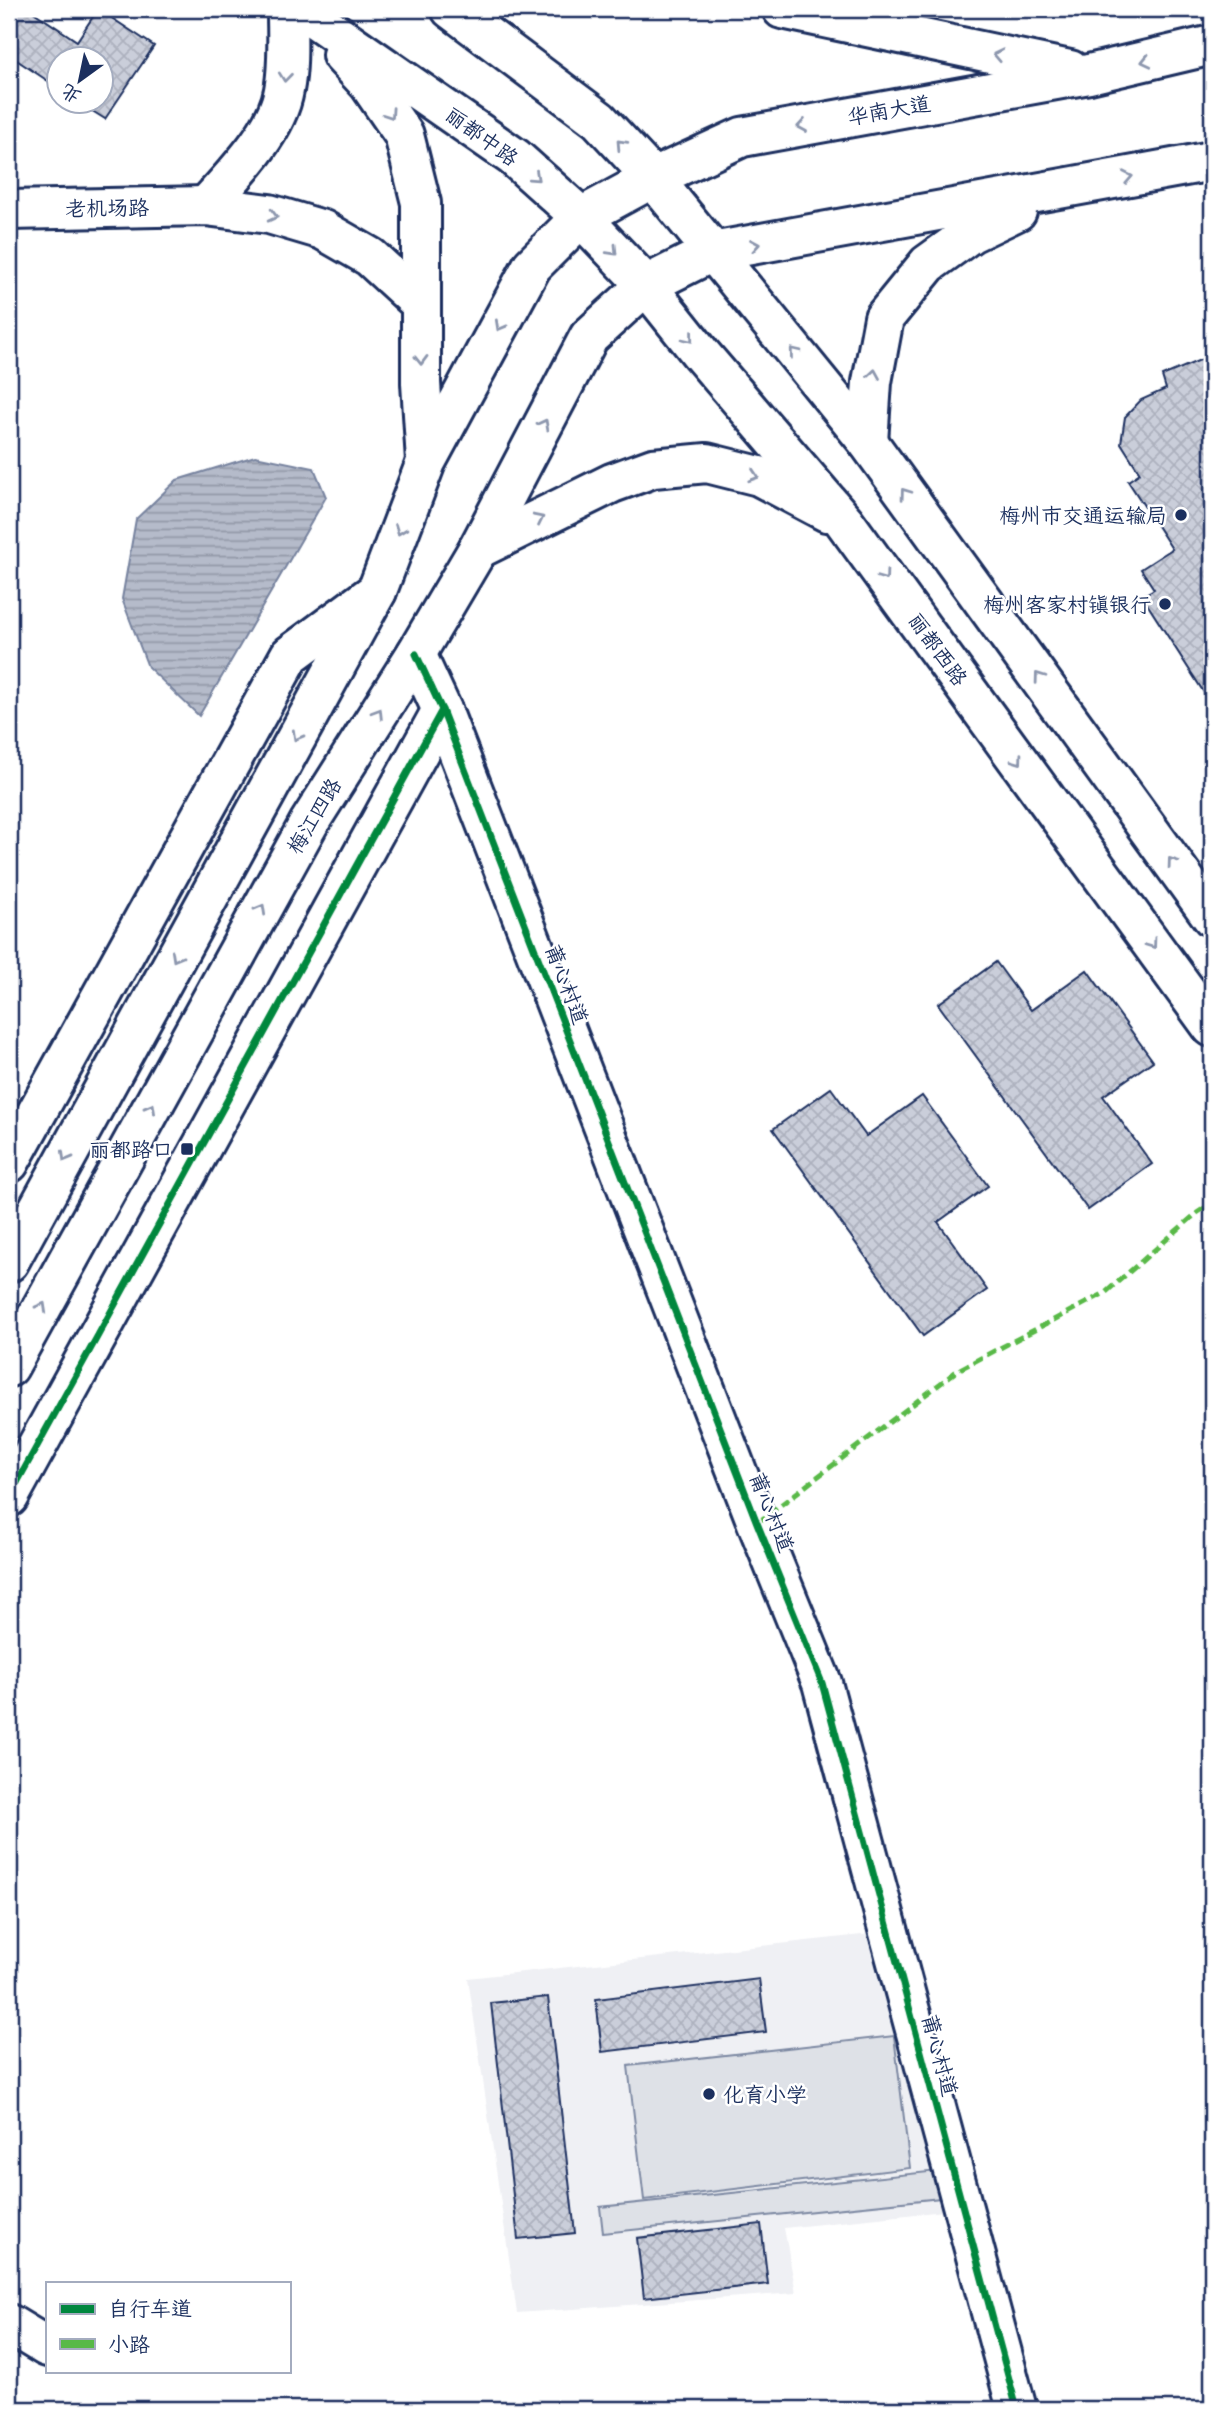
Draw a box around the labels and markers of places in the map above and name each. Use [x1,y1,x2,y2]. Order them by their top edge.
place label: 梅州市交通运输局 [999,502,1167,529]
marker: 梅州市交通运输局 [1173,507,1189,523]
place label: 梅州客家村镇银行 [983,591,1151,618]
marker: 梅州客家村镇银行 [1157,596,1173,612]
place label: 丽都路口 [89,1136,173,1163]
marker: 丽都路口 [179,1141,195,1157]
place label: 化育小学 [723,2081,807,2108]
marker: 化育小学 [701,2086,717,2102]

